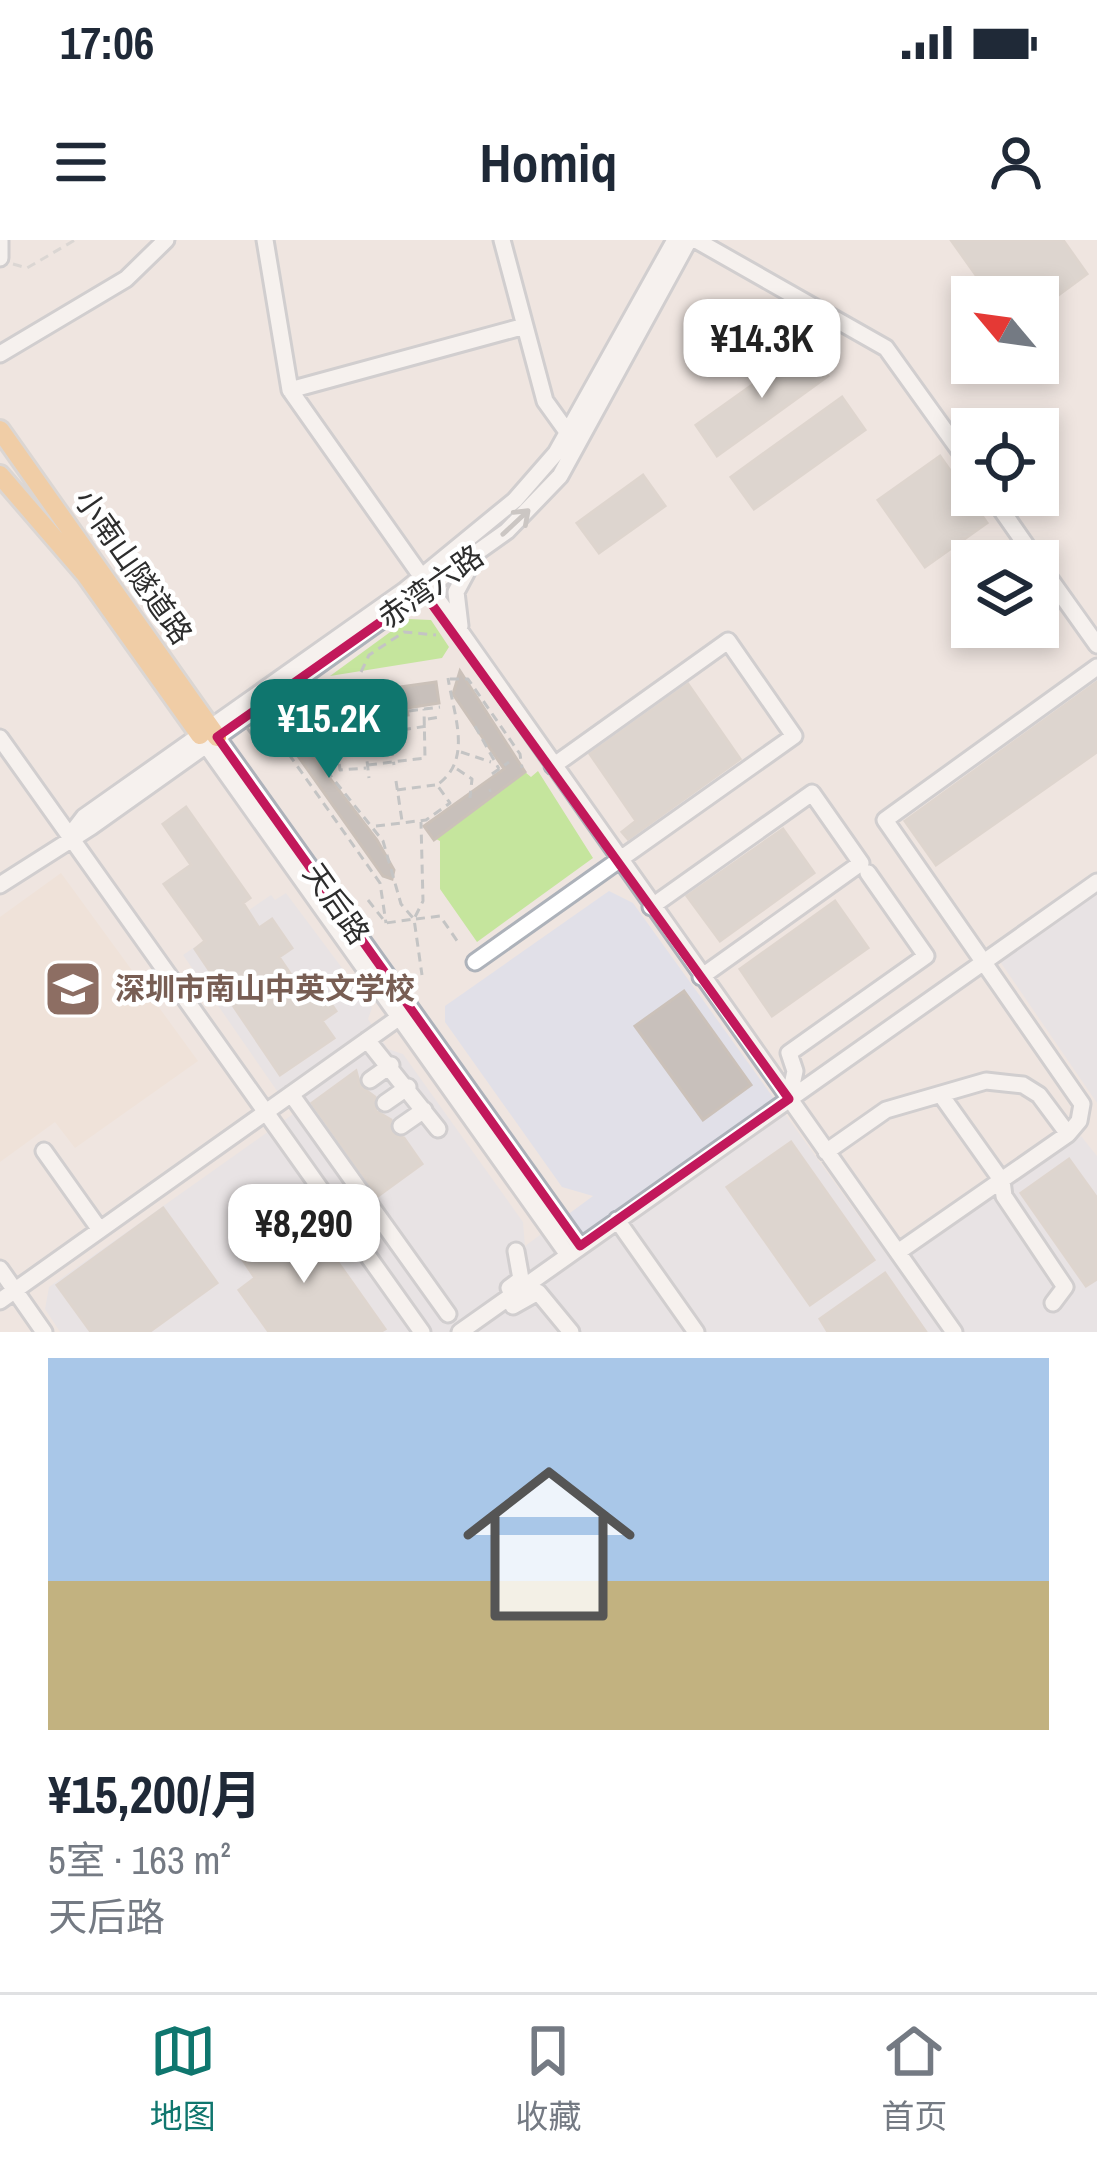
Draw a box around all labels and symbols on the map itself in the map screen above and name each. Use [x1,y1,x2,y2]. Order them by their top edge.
north arrow [951,276,1059,384]
pin: ¥14.3K [664,299,860,401]
street label: 小南山隧道路 [66,481,202,652]
one-way arrow [501,509,531,536]
street label: 赤湾六路 [370,535,491,637]
pin: ¥15.2K [231,679,427,781]
street label: 天后路 [295,855,379,952]
school or university icon: 深圳市南山中英文学校 [42,958,104,1020]
place label: 深圳市南山中英文学校 [115,968,415,1008]
pin: ¥8,290 [206,1184,402,1286]

